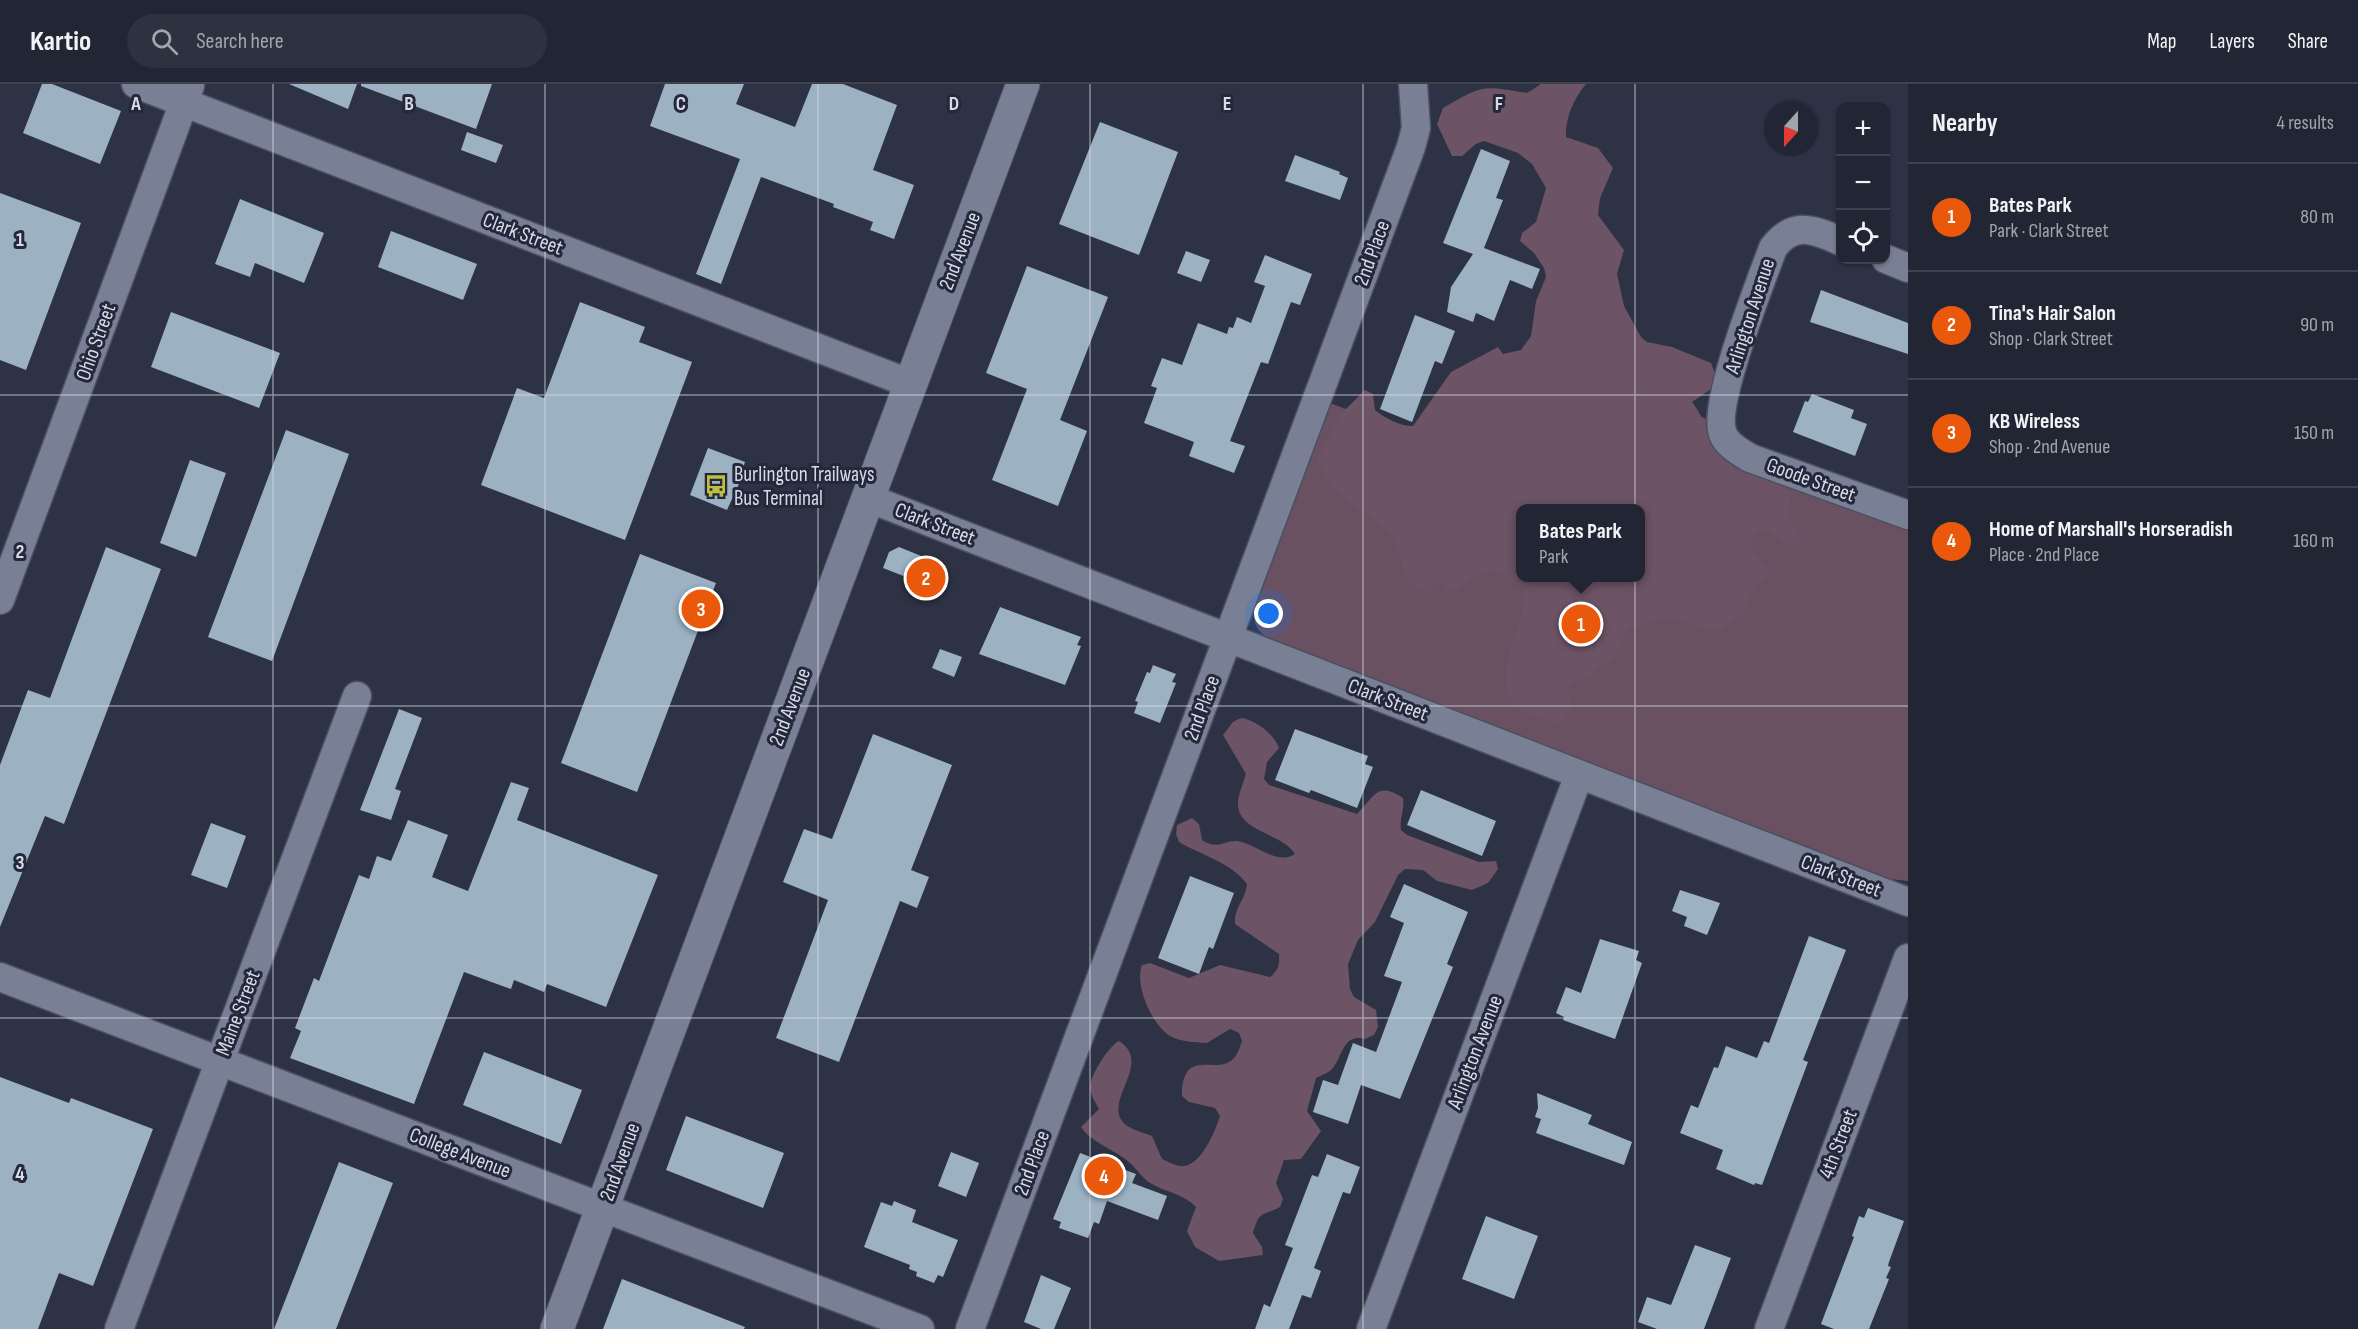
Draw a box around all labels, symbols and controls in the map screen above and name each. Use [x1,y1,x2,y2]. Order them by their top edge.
search box [127,14,547,68]
text: Kartio [30,25,91,58]
icon: search [148,25,181,58]
text: Search here [196,28,284,55]
text: Map [2147,29,2176,54]
text: Layers [2209,29,2255,54]
text: Share [2288,29,2328,54]
text: A [130,92,141,116]
text: B [404,92,414,116]
text: C [676,92,686,116]
text: D [949,92,959,116]
text: E [1223,92,1231,116]
text: F [1495,92,1503,116]
north arrow [1764,102,1818,156]
map controls [1836,102,1890,264]
button: + [1836,102,1890,156]
text: Nearby [1932,108,1998,139]
text: 4 results [2277,111,2334,135]
button: − [1836,156,1890,210]
text: Bates Park [1989,192,2072,219]
text: 1 [1948,205,1955,229]
text: 80 m [2300,205,2334,229]
street label: Clark Street [479,207,567,261]
street label: 2nd Avenue [934,209,986,293]
button: locate [1836,210,1890,264]
street label: 2nd Place [1349,217,1395,289]
text: Park · Clark Street [1989,219,2108,243]
text: 1 [16,228,24,252]
street label: Arlington Avenue [1719,255,1780,378]
street label: Ohio Street [71,300,121,384]
text: Tina's Hair Salon [1989,300,2116,327]
text: 2 [1947,313,1956,337]
text: 90 m [2300,313,2334,337]
text: Shop · Clark Street [1989,327,2113,351]
text: KB Wireless [1989,408,2080,435]
text: 3 [1947,421,1956,445]
text: 150 m [2294,421,2334,445]
text: Shop · 2nd Avenue [1989,435,2110,459]
street label: Goode Street [1763,452,1859,508]
place label: Burlington Trailways Bus Terminal [734,462,875,511]
bus stop icon: Burlington Trailways Bus Terminal [703,473,729,499]
street label: Clark Street [891,497,979,551]
popup [1516,504,1645,582]
text: Home of Marshall's Horseradish [1989,516,2233,543]
text: Bates Park [1539,518,1622,545]
text: 4 [1947,529,1956,553]
text: 160 m [2293,529,2334,553]
text: 2 [16,540,24,564]
text: Place · 2nd Place [1989,543,2099,567]
text: Park [1539,545,1568,569]
pin: 2 [906,556,946,600]
pin: 3 [682,586,720,632]
your location [1254,599,1283,628]
pin: 1 [1562,602,1600,646]
street label: 2nd Avenue [764,665,816,749]
street label: 2nd Place [1179,672,1225,744]
street label: Clark Street [1344,673,1432,727]
street label: Clark Street [1797,849,1885,903]
text: 3 [16,851,25,875]
street label: Maine Street [210,967,266,1059]
street label: Arlington Avenue [1442,992,1508,1113]
street label: 4th Street [1813,1106,1863,1182]
street label: 2nd Avenue [594,1120,646,1204]
street label: College Avenue [406,1122,514,1184]
street label: 2nd Place [1009,1127,1055,1199]
pin: 4 [1084,1154,1124,1198]
text: 4 [15,1162,25,1186]

